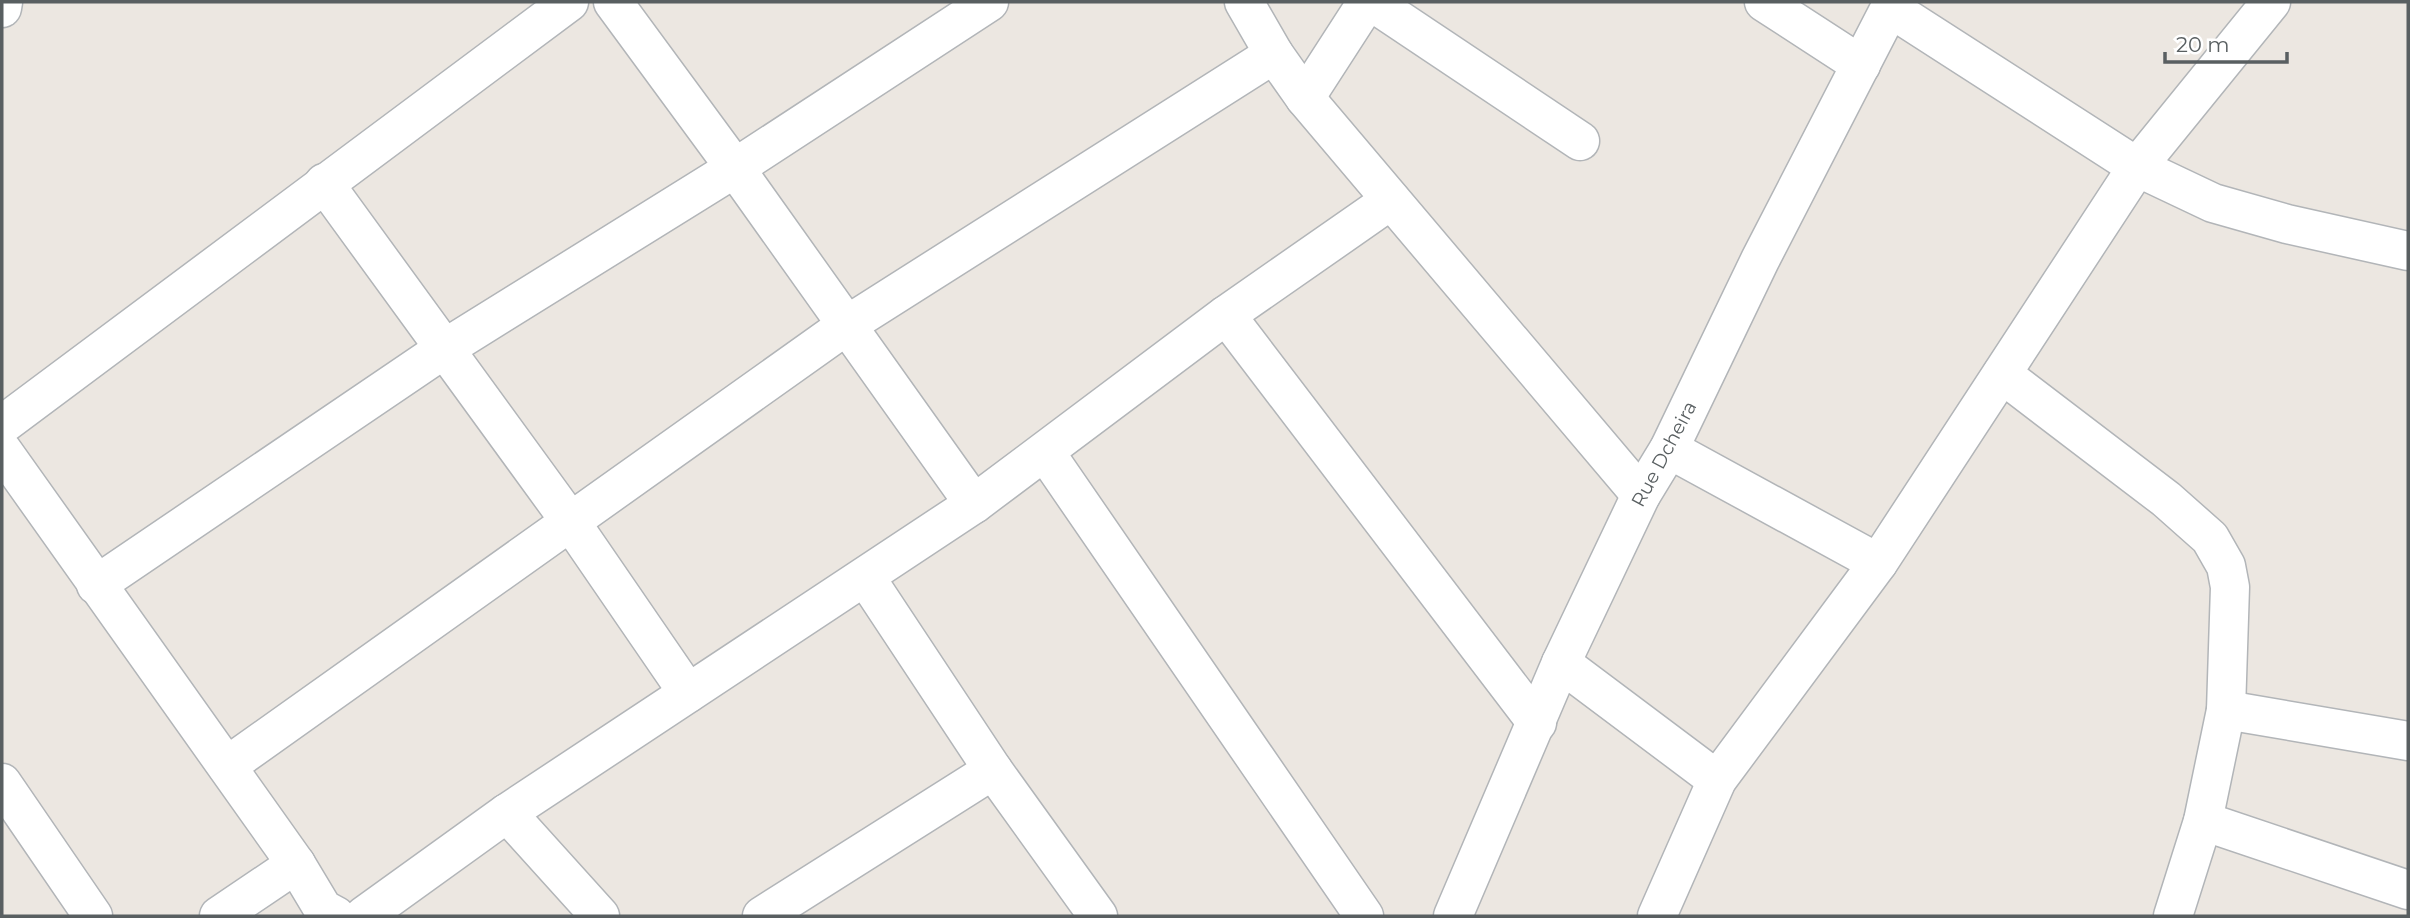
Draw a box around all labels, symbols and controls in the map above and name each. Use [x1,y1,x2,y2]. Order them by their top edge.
scale bar [2165,21,2288,65]
text: 20 m [2176,32,2230,57]
street label: Rue Dcheira [1626,397,1702,511]

